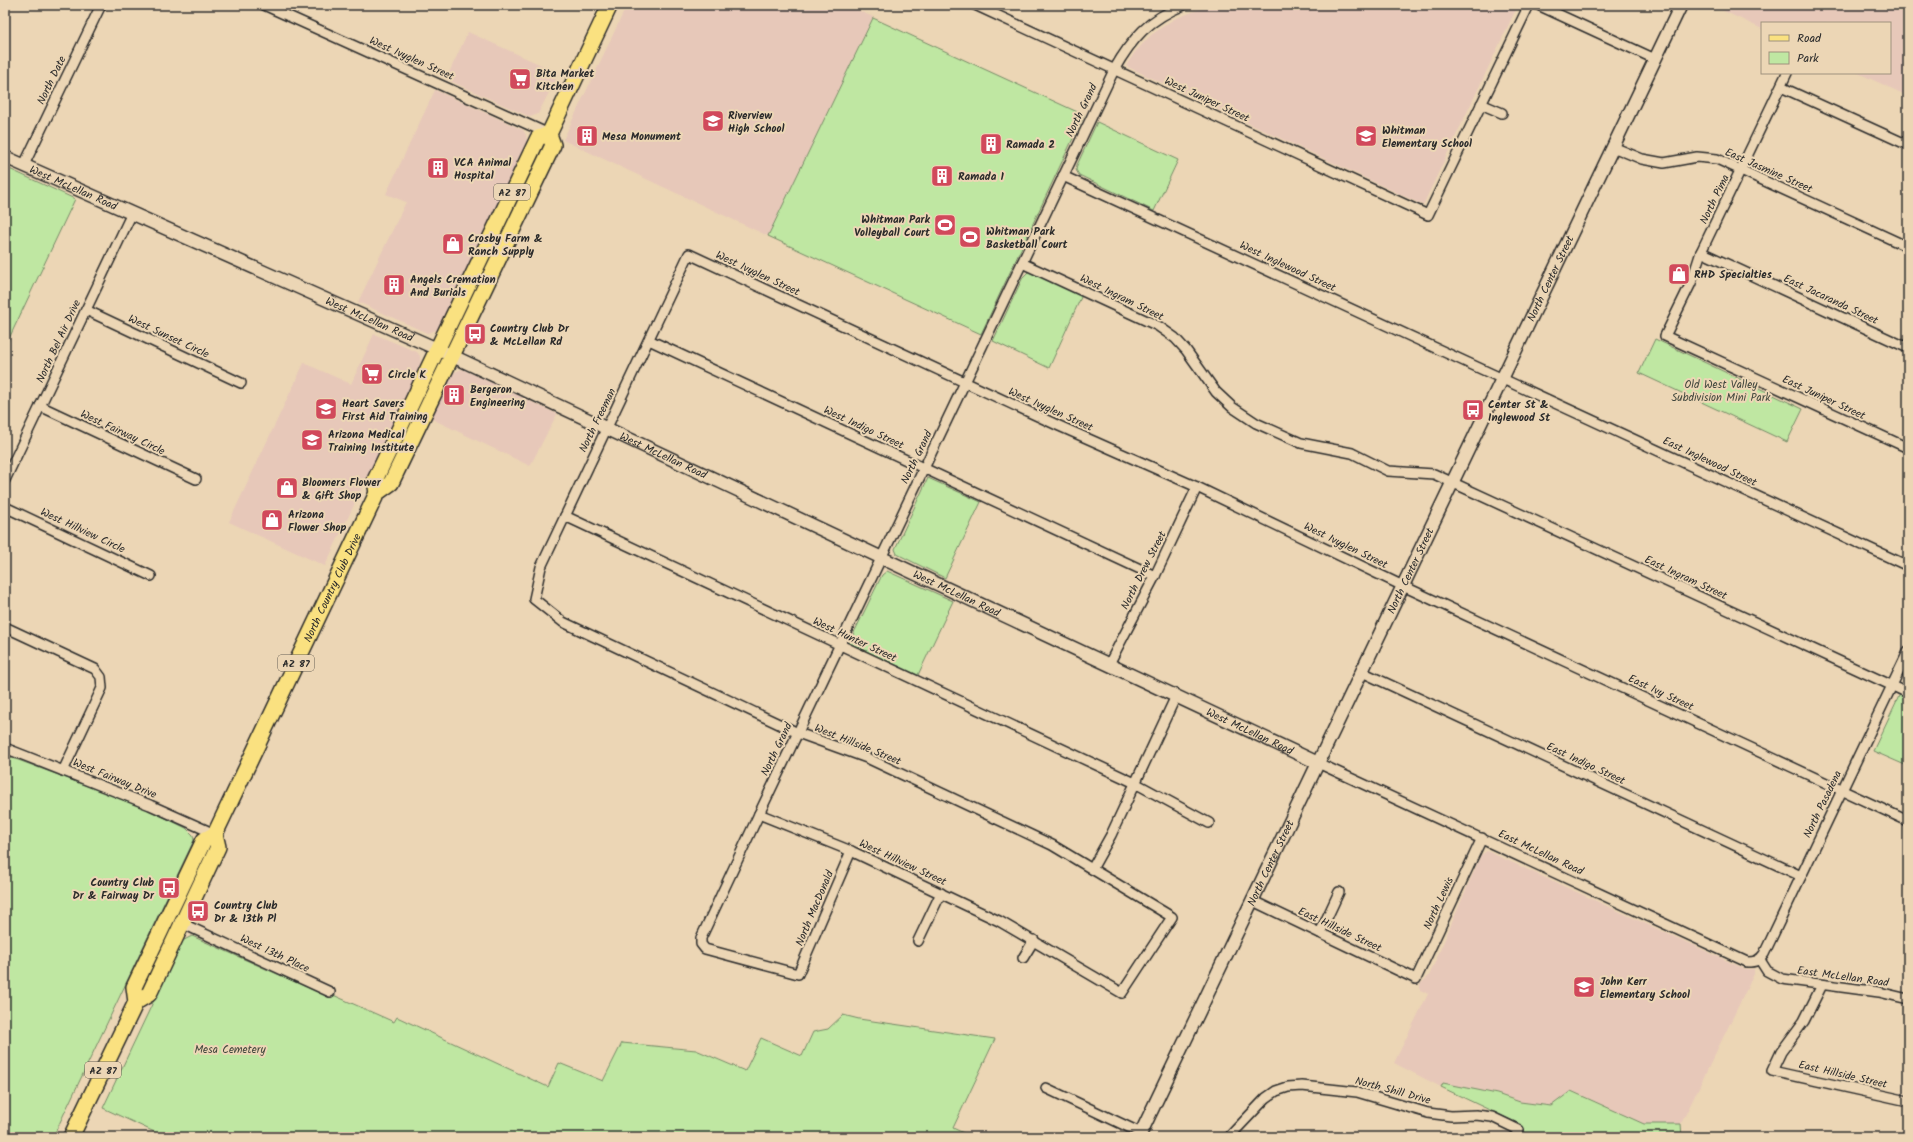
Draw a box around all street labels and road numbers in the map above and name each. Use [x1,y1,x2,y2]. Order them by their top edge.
street label: West Ivyglen Street [366,32,458,86]
street label: North Date [32,53,71,108]
street label: West Juniper Street [1161,72,1253,128]
street label: North Grand [1061,80,1103,140]
street label: East Jasmine Street [1722,143,1816,199]
street label: West McLellan Road [26,161,120,216]
street label: North Pima [1695,172,1735,227]
road number: AZ 87 [494,184,530,200]
street label: North Center Street [1523,232,1580,325]
street label: West Inglewood Street [1237,237,1339,297]
street label: West Ivyglen Street [712,246,803,302]
street label: West Ingram Street [1077,270,1167,326]
street label: East Jacaranda Street [1780,270,1882,330]
street label: West McLellan Road [322,292,417,347]
street label: North Bel Air Drive [32,297,86,386]
street label: West Sunset Circle [125,310,212,364]
street label: East Juniper Street [1779,371,1869,425]
street label: West Ivyglen Street [1005,383,1097,437]
street label: North Freeman [575,385,621,456]
street label: West Indigo Street [820,401,907,455]
street label: West Fairway Circle [77,405,168,460]
street label: North Grand [896,427,938,487]
street label: West McLellan Road [617,428,710,485]
street label: East Inglewood Street [1659,432,1760,492]
street label: West Hillview Circle [37,503,128,558]
street label: West Ivyglen Street [1301,518,1391,574]
street label: North Center Street [1383,524,1440,617]
street label: North Drew Street [1116,527,1172,613]
street label: North Country Club Drive [299,531,367,646]
street label: East Ingram Street [1641,551,1731,605]
street label: West McLellan Road [910,566,1003,622]
street label: West Hunter Street [810,613,900,668]
road number: AZ 87 [278,655,314,671]
street label: East Ivy Street [1625,670,1697,716]
street label: West McLellan Road [1203,704,1297,760]
street label: North Grand [756,719,798,779]
street label: West Hillside Street [811,719,904,771]
street label: East Indigo Street [1543,738,1629,790]
street label: West Fairway Drive [70,754,159,804]
street label: North Pasadena [1799,768,1847,841]
street label: North Center Street [1243,817,1300,909]
street label: East McLellan Road [1495,825,1587,881]
street label: West Hillview Street [856,835,950,891]
street label: North MacDonald [791,867,839,949]
street label: North Lewis [1419,874,1459,933]
street label: East Hillside Street [1295,903,1385,957]
street label: West 13th Place [237,930,312,978]
street label: East McLellan Road [1796,962,1890,992]
street label: East Hillside Street [1797,1056,1890,1094]
road number: AZ 87 [85,1062,121,1078]
street label: North Shill Drive [1353,1072,1433,1110]

